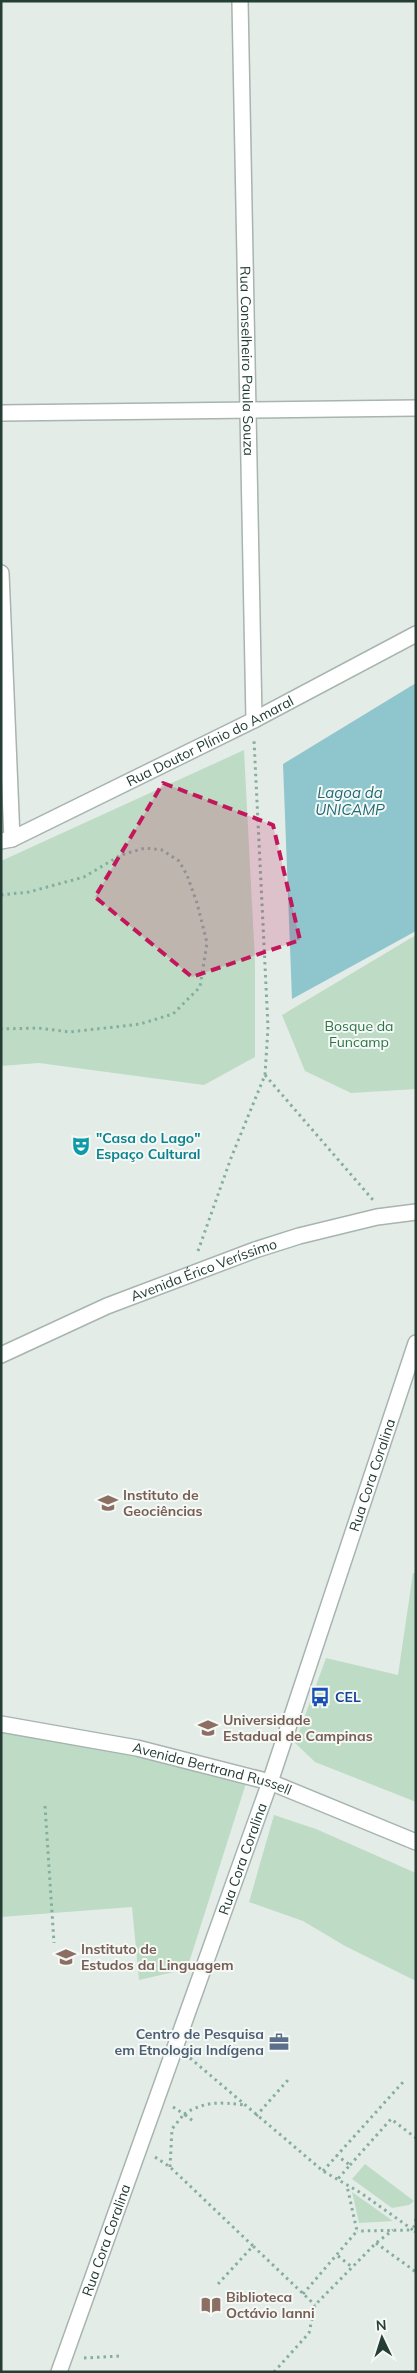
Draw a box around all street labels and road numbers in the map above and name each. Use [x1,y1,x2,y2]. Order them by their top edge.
street label: Rua Conselheiro Paula Souza [236,266,258,456]
street label: Rua Doutor Plínio do Amaral [123,692,297,790]
street label: Avenida Érico Veríssimo [128,1235,279,1305]
street label: Rua Cora Coralina [345,1416,399,1534]
street label: Avenida Bertrand Russell [131,1738,294,1799]
street label: Rua Cora Coralina [214,1800,271,1917]
street label: Rua Cora Coralina [78,2182,134,2299]

